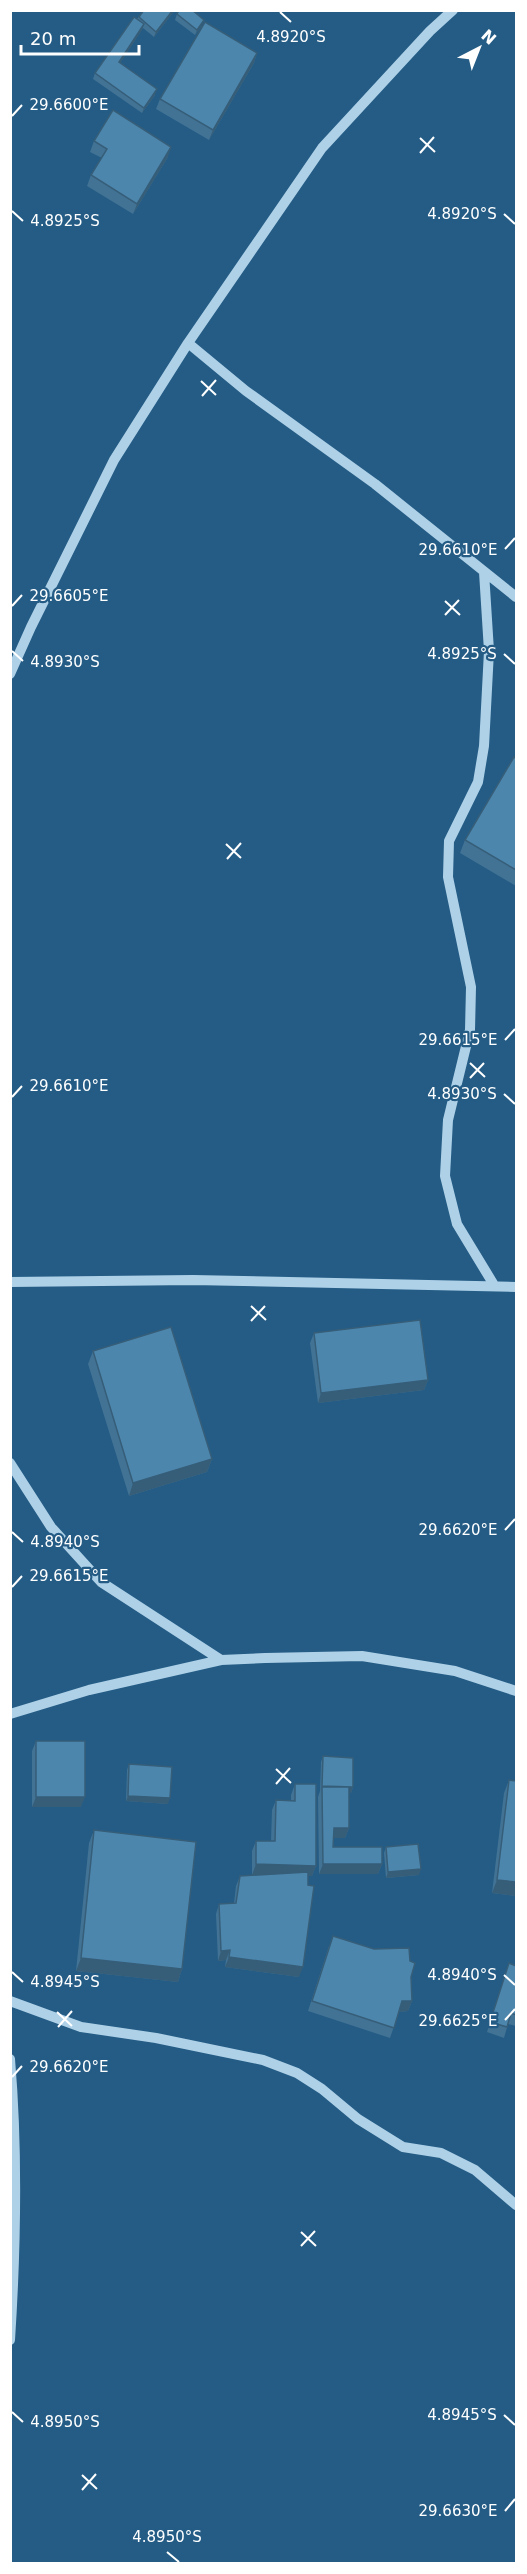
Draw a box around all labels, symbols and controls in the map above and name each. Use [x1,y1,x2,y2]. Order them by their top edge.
scale bar [21,18,140,56]
north arrow [449,18,509,78]
text: N [477,26,500,49]
text: 20 m [30,28,76,49]
text: 4.8920°S [256,28,326,46]
text: 29.6600°E [29,96,109,114]
text: 4.8920°S [427,205,497,223]
text: 4.8925°S [30,212,100,230]
text: 29.6610°E [418,541,498,559]
text: 29.6605°E [29,587,109,605]
text: 4.8925°S [427,645,497,663]
text: 4.8930°S [30,653,100,671]
text: 29.6615°E [418,1031,498,1049]
text: 29.6610°E [29,1077,109,1095]
text: 4.8930°S [427,1085,497,1103]
text: 29.6620°E [418,1521,498,1539]
text: 4.8940°S [30,1533,100,1551]
text: 29.6615°E [29,1567,109,1585]
text: 4.8940°S [427,1966,497,1984]
text: 4.8945°S [30,1973,100,1991]
text: 29.6625°E [418,2012,498,2030]
text: 29.6620°E [29,2058,109,2076]
text: 4.8945°S [427,2406,497,2424]
text: 4.8950°S [30,2413,100,2431]
text: 29.6630°E [418,2502,498,2520]
text: 4.8950°S [132,2528,202,2546]

